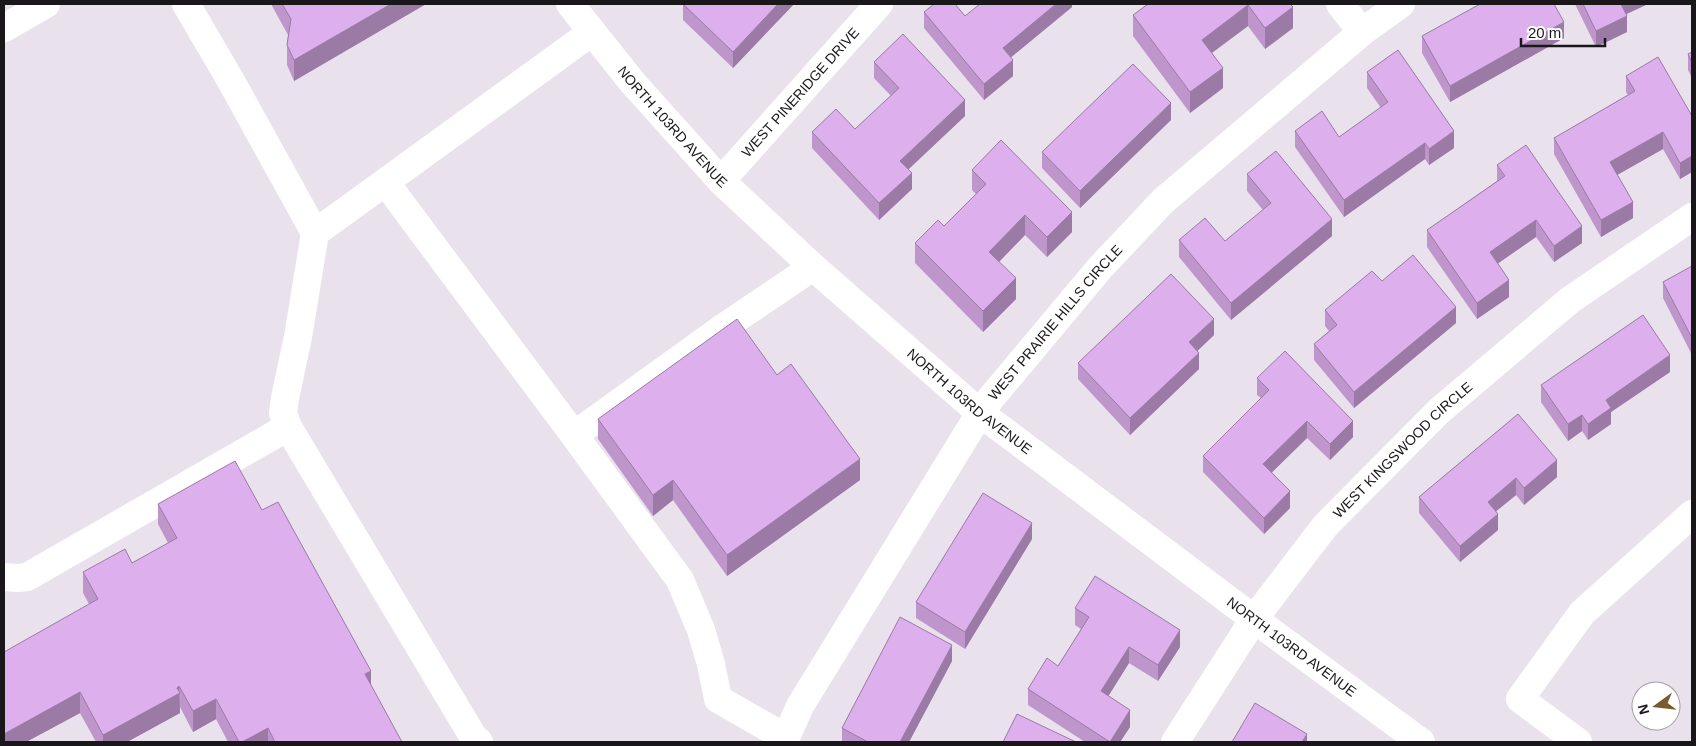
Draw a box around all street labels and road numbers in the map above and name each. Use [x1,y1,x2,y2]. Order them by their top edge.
street label: WEST PINERIDGE DRIVE [738,24,862,160]
street label: NORTH 103RD AVENUE [615,63,731,191]
street label: WEST PRAIRIE HILLS CIRCLE [985,242,1125,403]
street label: NORTH 103RD AVENUE [904,345,1035,457]
street label: WEST KINGSWOOD CIRCLE [1330,378,1475,521]
street label: NORTH 103RD AVENUE [1224,594,1359,700]

